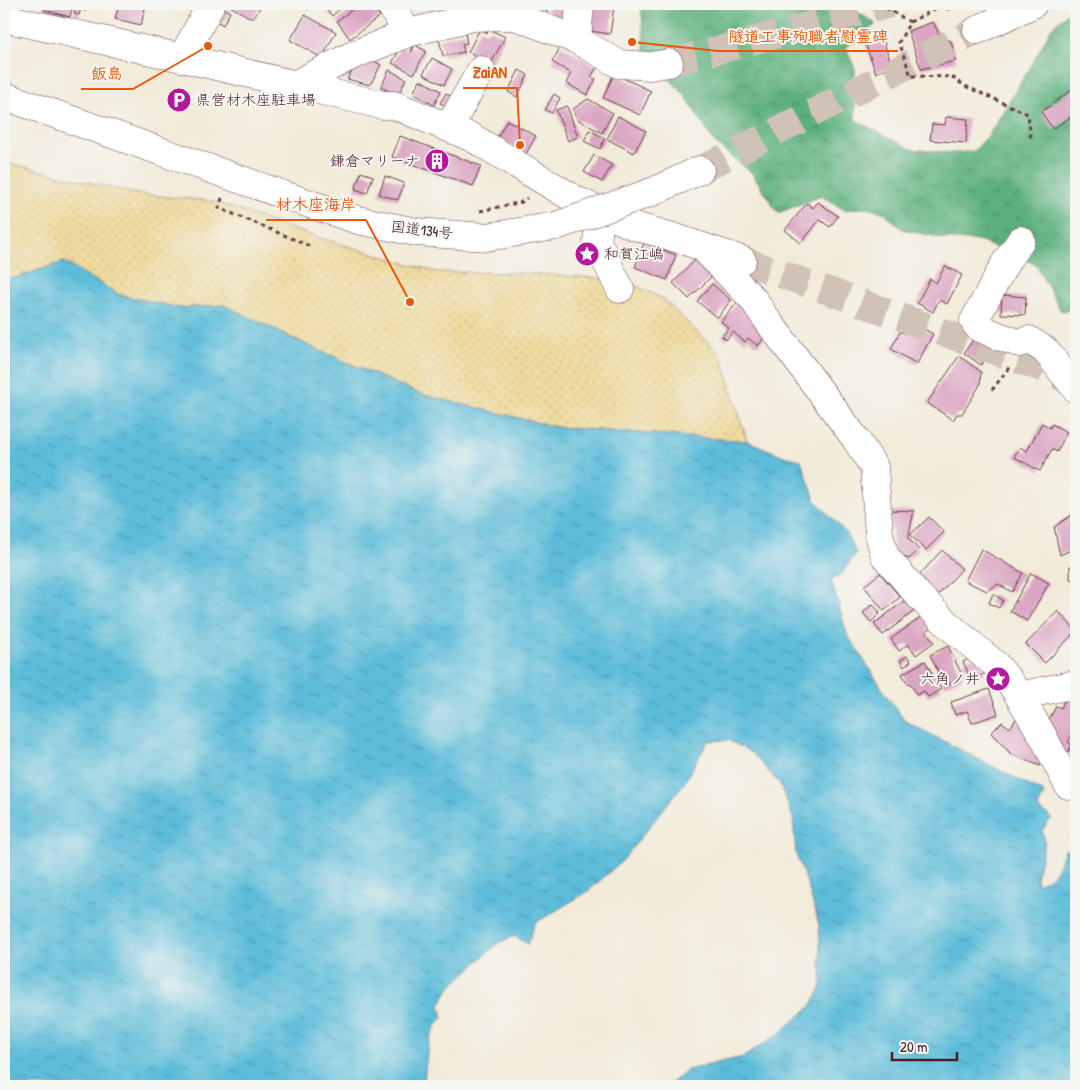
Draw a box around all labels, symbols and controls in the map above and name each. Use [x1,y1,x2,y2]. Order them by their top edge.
callout: 隧道工事殉職者慰霊碑 [718,20,898,51]
text: 隧道工事殉職者慰霊碑 [728,25,888,47]
callout: ZaiAN [463,57,517,88]
callout: 飯島 [81,58,133,89]
text: ZaiAN [473,61,508,83]
text: 飯島 [91,62,123,84]
parking icon: 県営材木座駐車場 [166,87,192,113]
place label: 県営材木座駐車場 [196,89,316,110]
building icon: 鎌倉マリーナ [424,148,450,174]
place label: 鎌倉マリーナ [330,150,420,171]
callout: 材木座海岸 [266,189,366,220]
text: 材木座海岸 [276,193,356,215]
street label: 国道134号 [390,215,455,244]
place icon: 和賀江嶋 [574,241,600,267]
place label: 和賀江嶋 [604,243,664,264]
place icon: 六角ノ井 [985,666,1011,692]
place label: 六角ノ井 [920,668,980,689]
scale bar [892,1030,958,1062]
text: 20 m [900,1036,927,1057]

